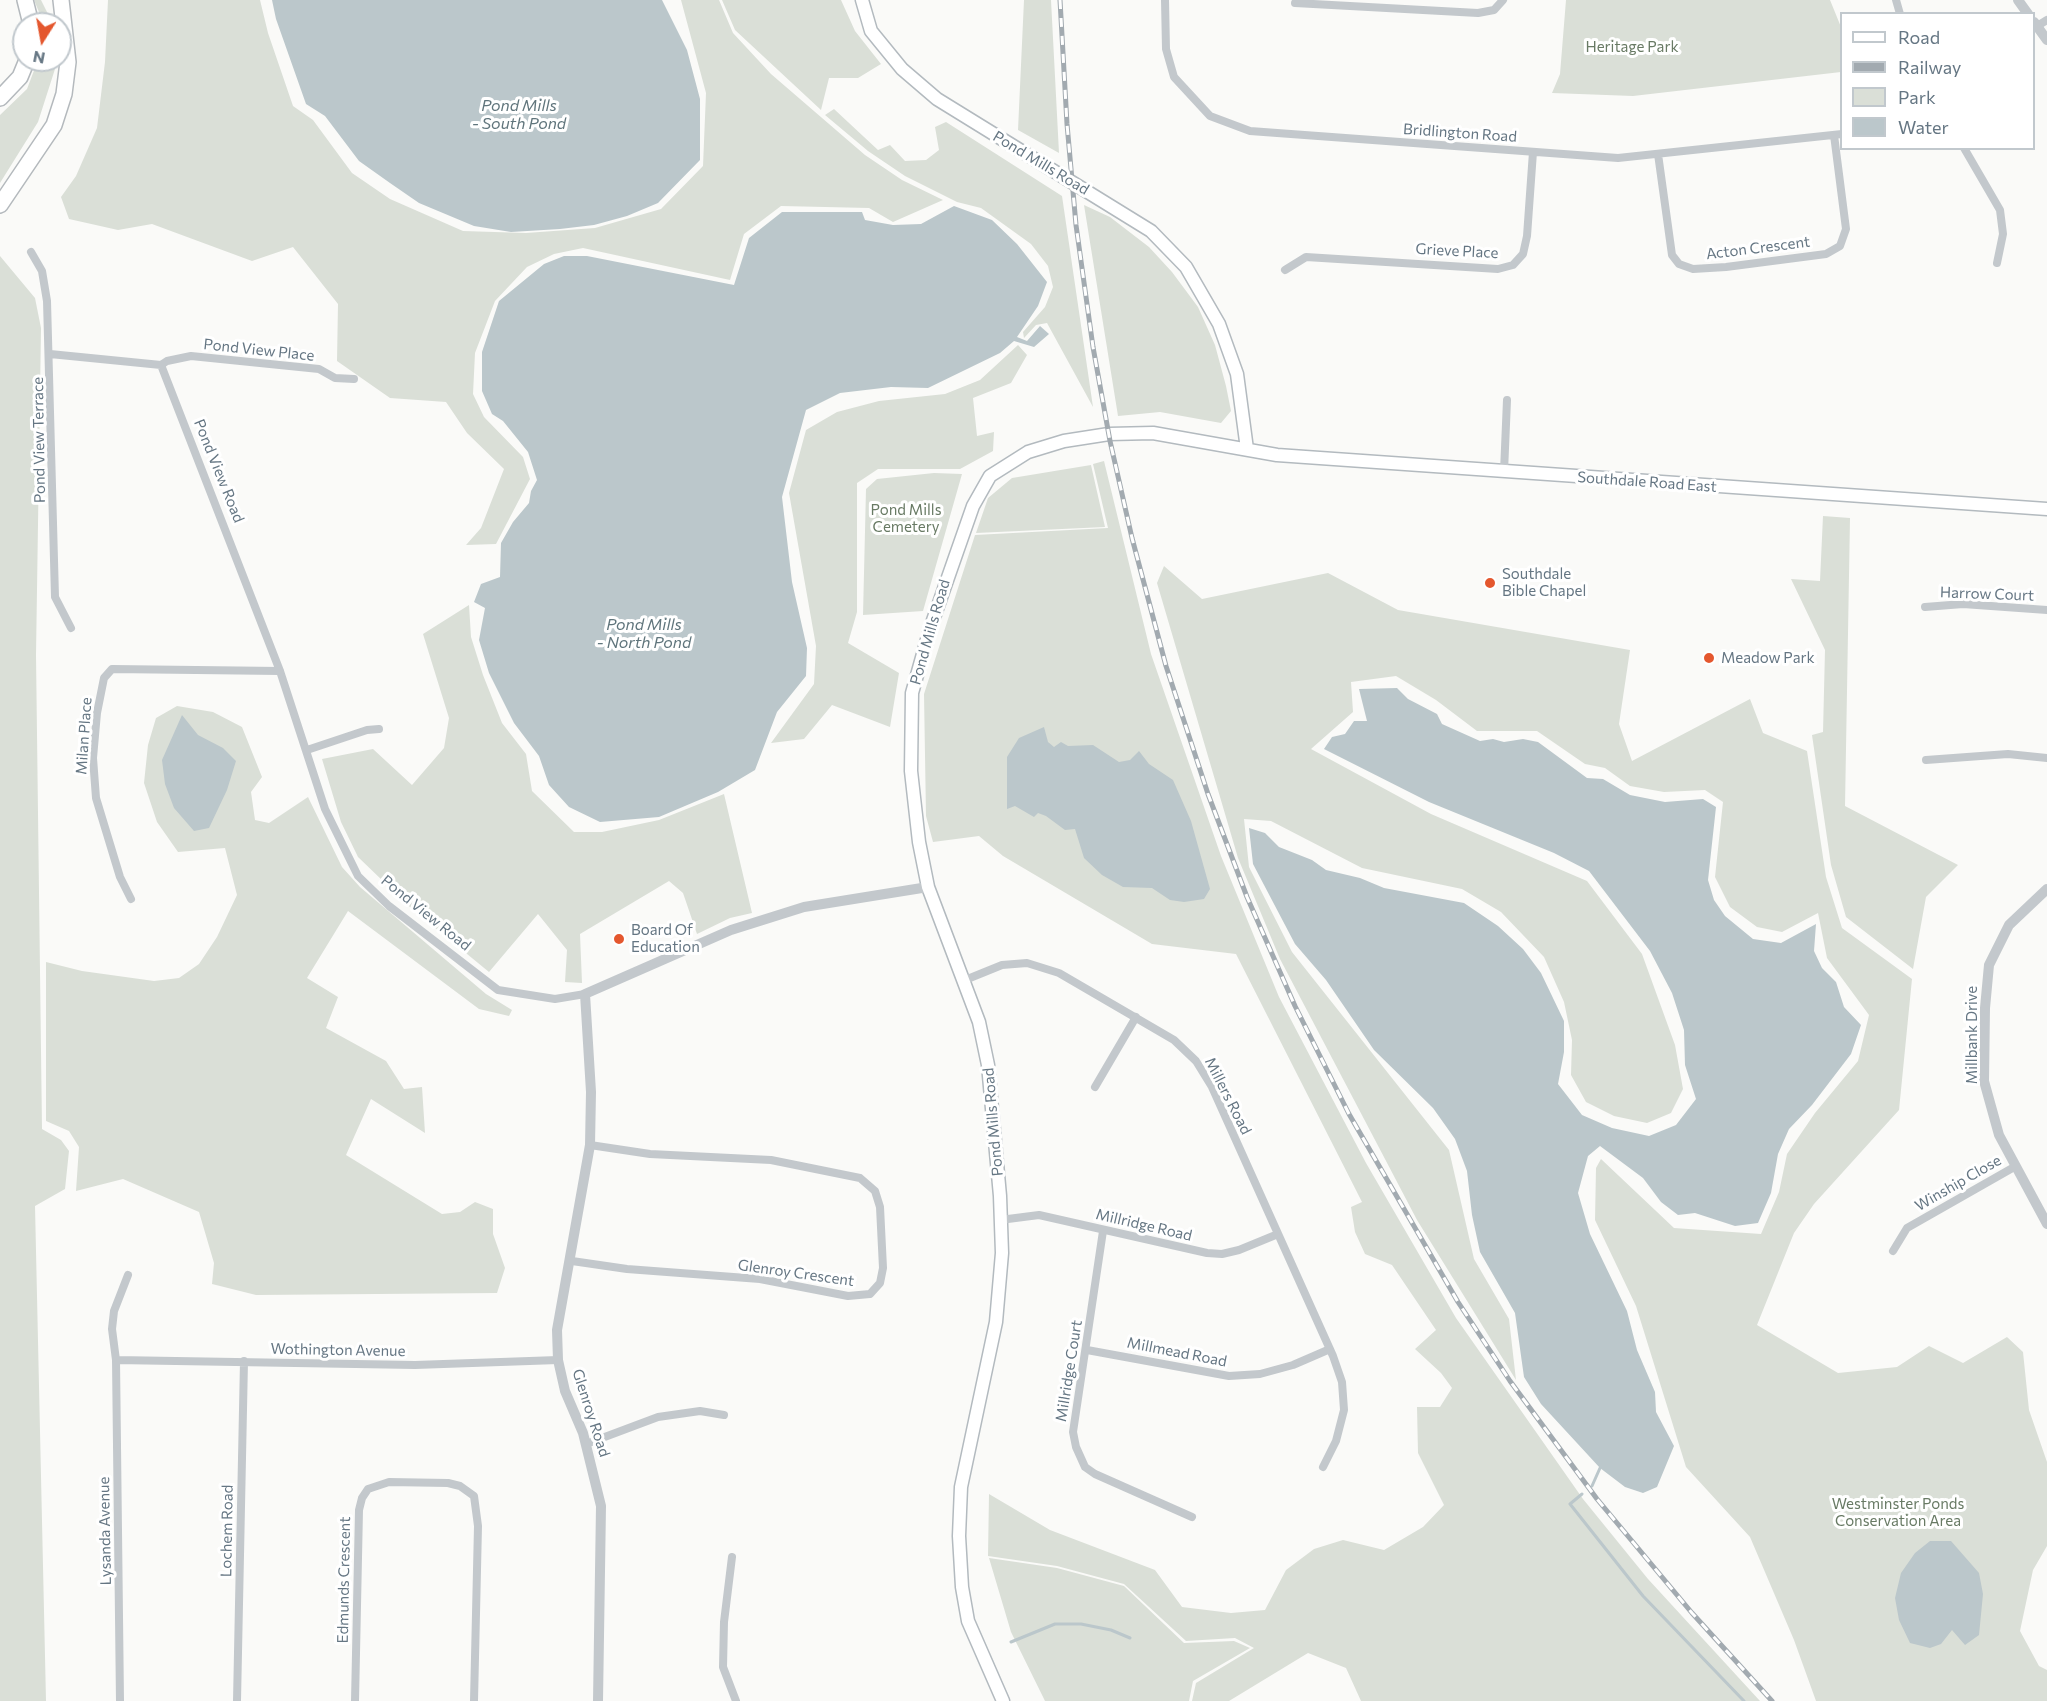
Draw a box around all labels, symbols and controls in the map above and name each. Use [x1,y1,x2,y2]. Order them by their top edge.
north arrow [12,12,72,72]
legend [1840,12,2035,150]
text: Road [1898,26,1940,48]
park label: Heritage Park [1585,38,1679,56]
text: N [31,48,47,69]
text: Railway [1898,56,1961,78]
text: Park [1898,86,1936,108]
water label: Pond Mills - South Pond [472,96,566,134]
text: Water [1898,116,1949,138]
street label: Bridlington Road [1402,120,1518,146]
street label: Pond Mills Road [990,127,1092,199]
street label: Acton Crescent [1705,233,1811,263]
street label: Grieve Place [1415,240,1499,262]
street label: Pond View Place [203,335,315,365]
street label: Pond View Terrace [29,377,49,503]
street label: Pond View Road [190,417,248,525]
street label: Southdale Road East [1577,468,1717,496]
park label: Pond Mills Cemetery [871,501,941,536]
place label: Southdale Bible Chapel [1502,565,1586,600]
marker: Southdale Bible Chapel [1483,576,1497,590]
street label: Pond Mills Road [906,577,954,687]
street label: Harrow Court [1940,583,2034,605]
water label: Pond Mills - North Pond [597,615,691,653]
place label: Meadow Park [1721,649,1815,667]
marker: Meadow Park [1702,651,1716,665]
street label: Milan Place [72,697,96,775]
street label: Pond View Road [378,871,474,955]
place label: Board Of Education [631,921,700,956]
marker: Board Of Education [612,932,626,946]
street label: Millbank Drive [1963,986,1981,1084]
street label: Millers Road [1201,1054,1255,1138]
street label: Pond Mills Road [979,1067,1007,1177]
street label: Winship Close [1912,1151,2004,1215]
street label: Millridge Road [1094,1205,1194,1245]
street label: Glenroy Crescent [737,1256,855,1290]
street label: Millridge Court [1052,1319,1086,1423]
street label: Millmead Road [1126,1334,1228,1370]
street label: Wothington Avenue [270,1340,406,1360]
street label: Glenroy Road [568,1367,614,1459]
street label: Lysanda Avenue [95,1477,115,1585]
street label: Lochem Road [217,1485,237,1577]
park label: Westminster Ponds Conservation Area [1832,1495,1964,1530]
street label: Edmunds Crescent [334,1516,354,1644]

